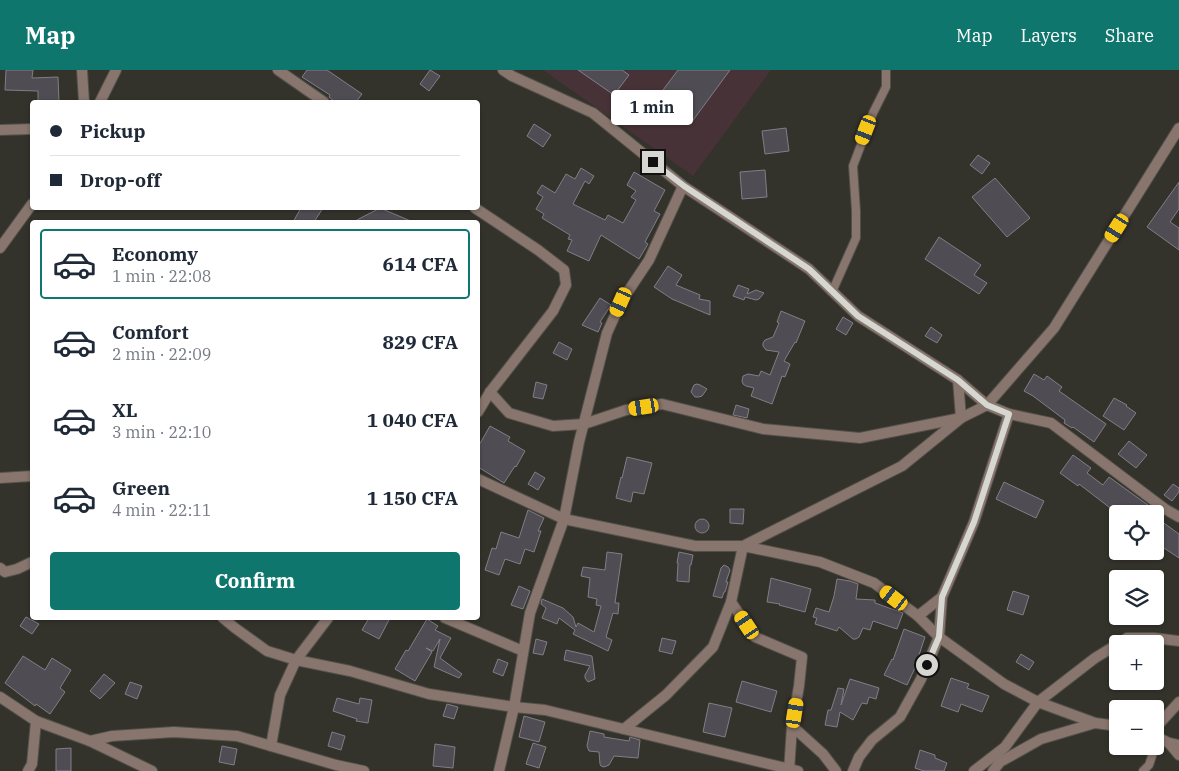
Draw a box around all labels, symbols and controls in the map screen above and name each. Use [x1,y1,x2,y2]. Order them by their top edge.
text: Map [25,19,75,51]
text: Map [956,24,993,47]
text: Layers [1021,24,1077,47]
text: Share [1105,24,1154,47]
callout: 1 min [612,89,694,124]
text: 1 min [630,97,674,117]
car [853,113,878,147]
text: Pickup [80,119,145,143]
route end [642,151,664,173]
text: Drop-off [80,168,161,192]
car [1102,211,1131,245]
icon: car [52,242,97,287]
text: Economy [112,242,198,266]
text: 614 CFA [383,252,458,276]
text: 1 min · 22:08 [112,266,211,286]
car [608,285,633,319]
icon: car [52,320,97,365]
text: Comfort [112,320,189,344]
text: 829 CFA [383,330,458,354]
text: 2 min · 22:09 [112,344,211,364]
car [628,397,659,417]
icon: car [52,398,97,443]
text: XL [112,398,138,422]
text: 1 040 CFA [367,408,458,432]
text: 3 min · 22:10 [112,422,211,442]
icon: car [52,476,97,521]
text: Green [112,476,170,500]
text: 1 150 CFA [367,486,458,510]
text: 4 min · 22:11 [112,500,211,520]
map controls [1109,505,1164,755]
button: locate [1109,505,1164,560]
button: Confirm [50,552,460,610]
button: layers [1109,570,1164,625]
car [877,583,910,613]
car [732,608,761,642]
button: + [1109,635,1164,690]
route start [916,654,938,676]
car [785,697,804,729]
button: − [1109,700,1164,755]

